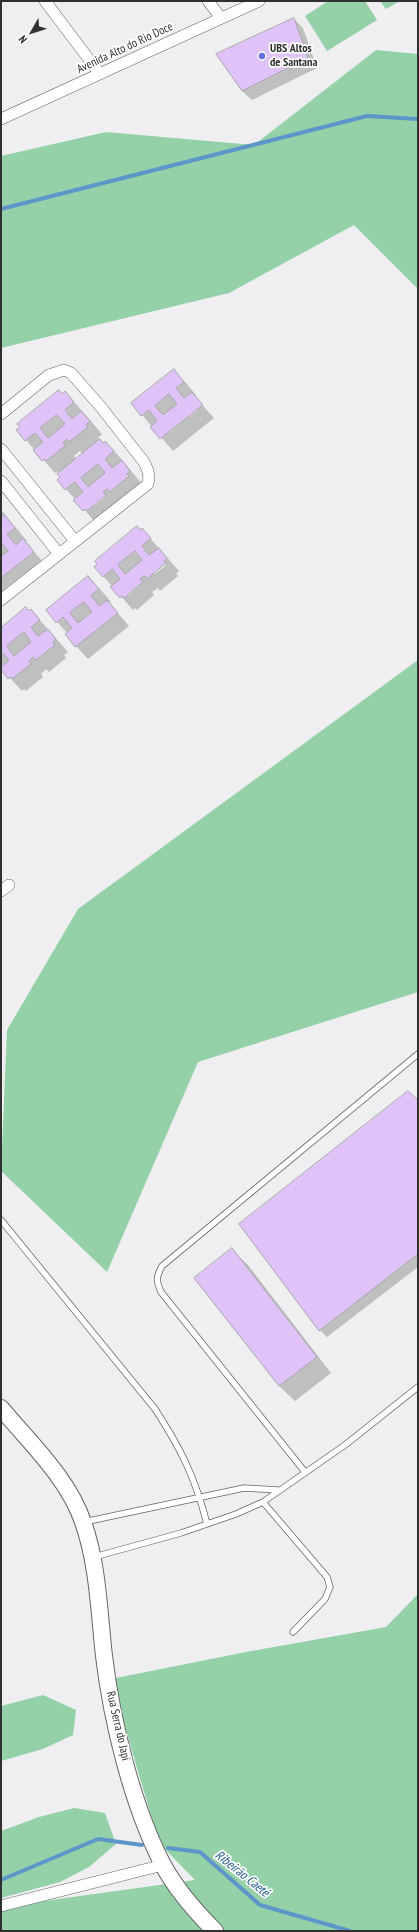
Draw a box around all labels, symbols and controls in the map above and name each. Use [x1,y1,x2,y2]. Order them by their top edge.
north arrow [12,12,52,52]
street label: Avenida Alto do Rio Doce [75,19,175,77]
text: N [15,33,30,46]
place label: UBS Altos de Santana [270,42,317,70]
marker: UBS Altos de Santana [257,51,267,61]
street label: Rua Serra do Japi [103,1690,133,1762]
water label: Ribeirão Caeté [212,1847,272,1901]

